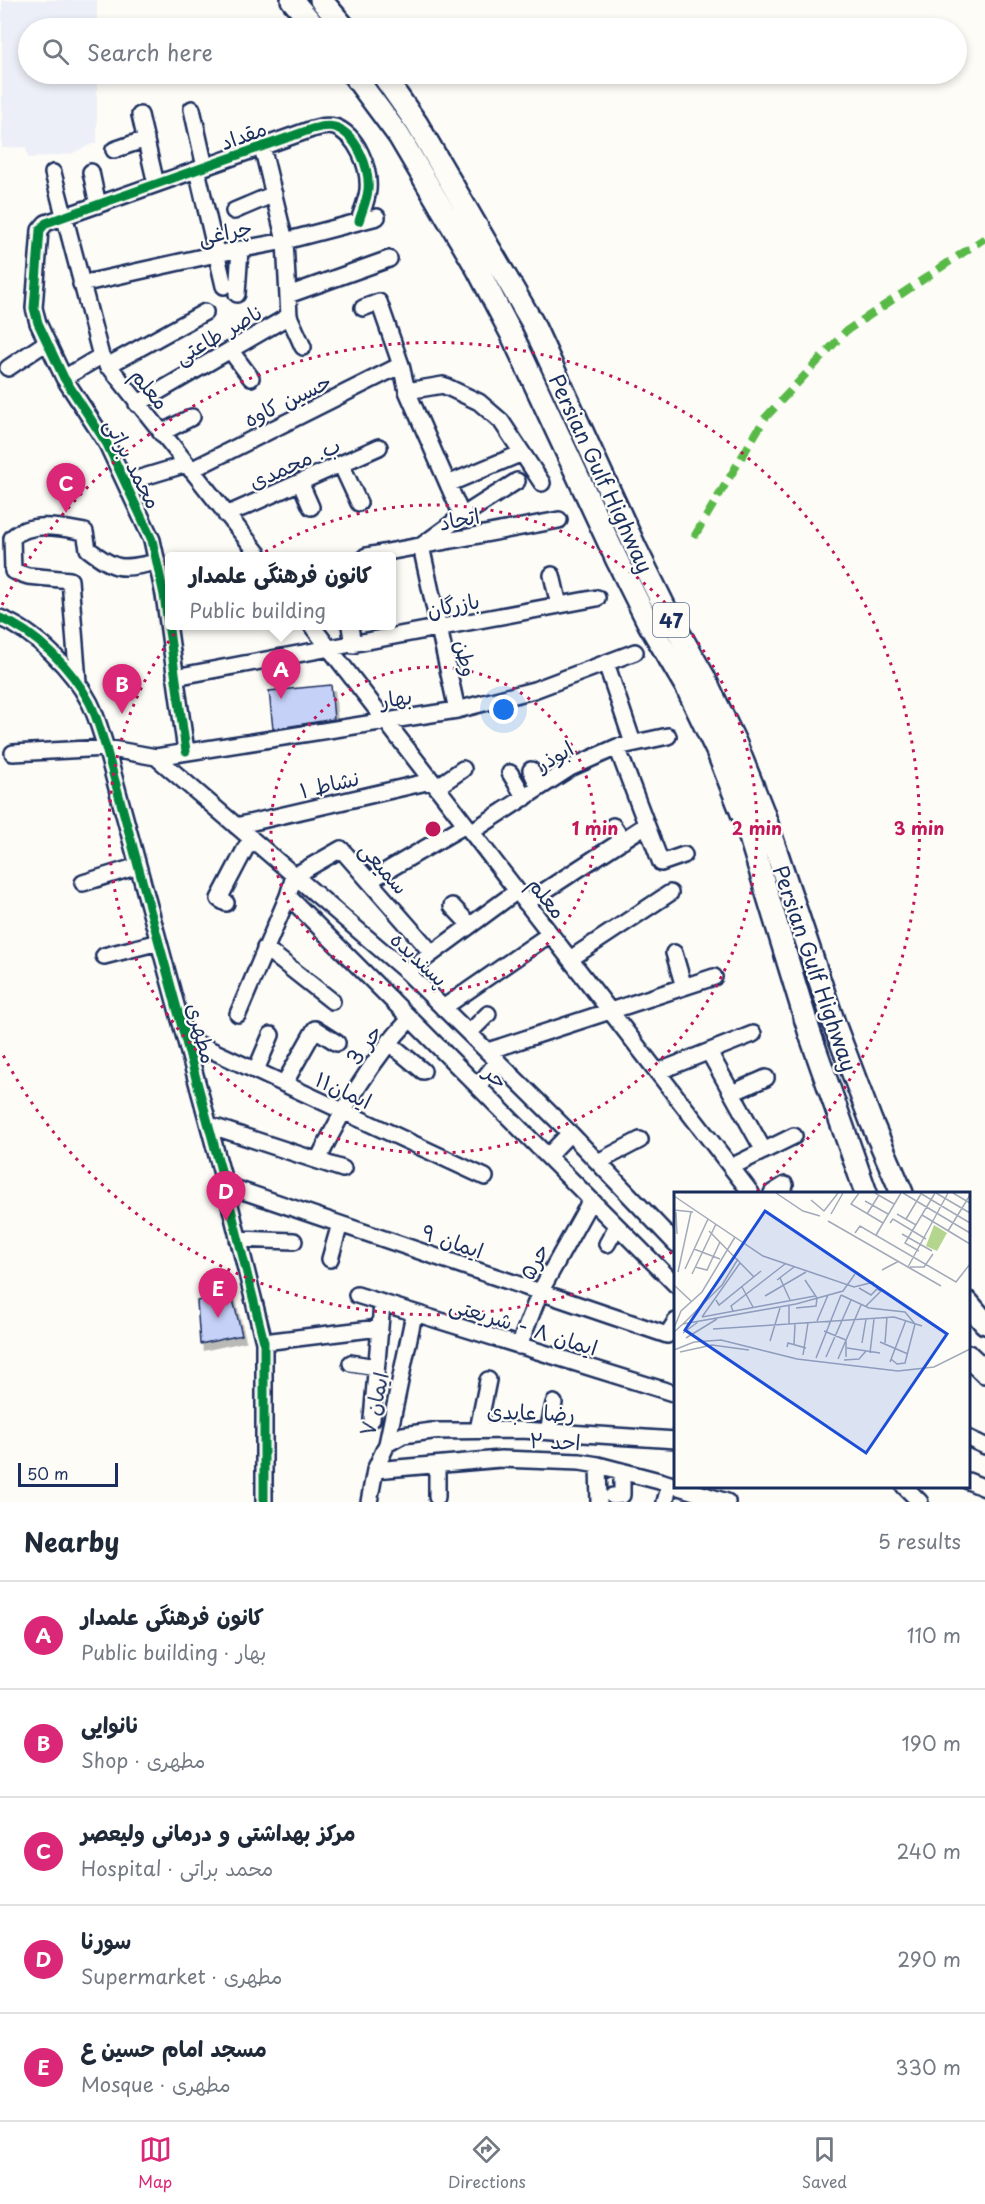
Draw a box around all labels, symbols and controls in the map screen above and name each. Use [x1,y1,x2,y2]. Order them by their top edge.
search box [18,18,967,84]
icon: search [39,35,72,68]
text: Search here [87,35,213,68]
street label: مقداد [215,111,271,157]
street label: چراغی [195,210,255,252]
street label: ناصر طاعتی [168,295,268,371]
street label: معلم [123,360,178,417]
street label: حسین کاوه [238,364,336,434]
street label: Persian Gulf Highway [542,368,662,578]
street label: محمد براتی [97,412,171,514]
street label: ب. محمدی [243,428,345,496]
pin: C [46,464,86,513]
street label: اتحاد [436,498,482,538]
popup [165,552,396,630]
text: کانون فرهنگی علمدار [189,557,372,590]
street label: بازرگان [424,583,482,625]
text: Public building [189,595,326,625]
road number: 47 [653,603,689,637]
street label: وطن [447,636,487,680]
pin: A [262,650,300,699]
pin: B [102,664,142,714]
street label: بهار [376,679,414,715]
your location [489,695,518,724]
street label: ابوذر [527,731,579,780]
street label: نشاط ۱ [296,761,362,805]
text: 1 min [572,814,618,841]
text: 2 min [732,814,782,841]
text: 3 min [894,814,944,841]
centre of rings [423,819,443,839]
street label: سمیعی [353,833,417,901]
street label: Persian Gulf Highway [766,861,866,1075]
street label: معلم [520,869,575,926]
street label: پسندیده [384,923,456,993]
street label: مطهری [180,999,226,1067]
street label: حر 3 [337,1017,389,1071]
street label: حر [476,1055,516,1095]
street label: ایمان۱۱ [311,1062,377,1116]
pin: D [206,1172,246,1221]
inset map [674,1192,970,1487]
street label: ایمان ۹ [418,1215,488,1265]
street label: حر۵ [510,1237,556,1285]
pin: E [198,1268,238,1318]
street label: ایمان ۸ - شریعتی [446,1287,602,1363]
street label: ایمان ۷ [350,1369,396,1439]
street label: رضا عابدی [486,1393,576,1429]
street label: احد ۲ [529,1423,581,1457]
scale bar [18,1460,118,1488]
text: 50 m [27,1461,68,1485]
text: Nearby [24,1522,119,1561]
text: 5 results [878,1526,961,1556]
text: کانون فرهنگی علمدار [81,1599,264,1632]
text: A [36,1620,51,1650]
text: 110 m [907,1620,961,1650]
text: Public building · بهار [81,1637,266,1667]
text: نانوایی [81,1707,140,1740]
text: B [37,1728,50,1758]
text: 190 m [902,1728,961,1758]
text: Shop · مطهری [81,1745,205,1775]
text: مرکز بهداشتی و درمانی ولیعصر [81,1815,355,1848]
text: C [36,1836,51,1866]
text: 240 m [896,1836,961,1866]
text: Hospital · محمد براتی [81,1853,273,1883]
text: سورنا [81,1923,131,1956]
text: D [36,1944,51,1974]
text: 290 m [897,1944,961,1974]
text: Supermarket · مطهری [81,1961,282,1991]
text: مسجد امام حسین ع [81,2031,267,2064]
text: E [37,2052,50,2082]
text: 330 m [895,2052,961,2082]
text: Mosque · مطهری [81,2069,231,2099]
tab: Map [138,2133,172,2193]
tab: Directions [448,2133,526,2193]
tab: Saved [802,2133,847,2193]

